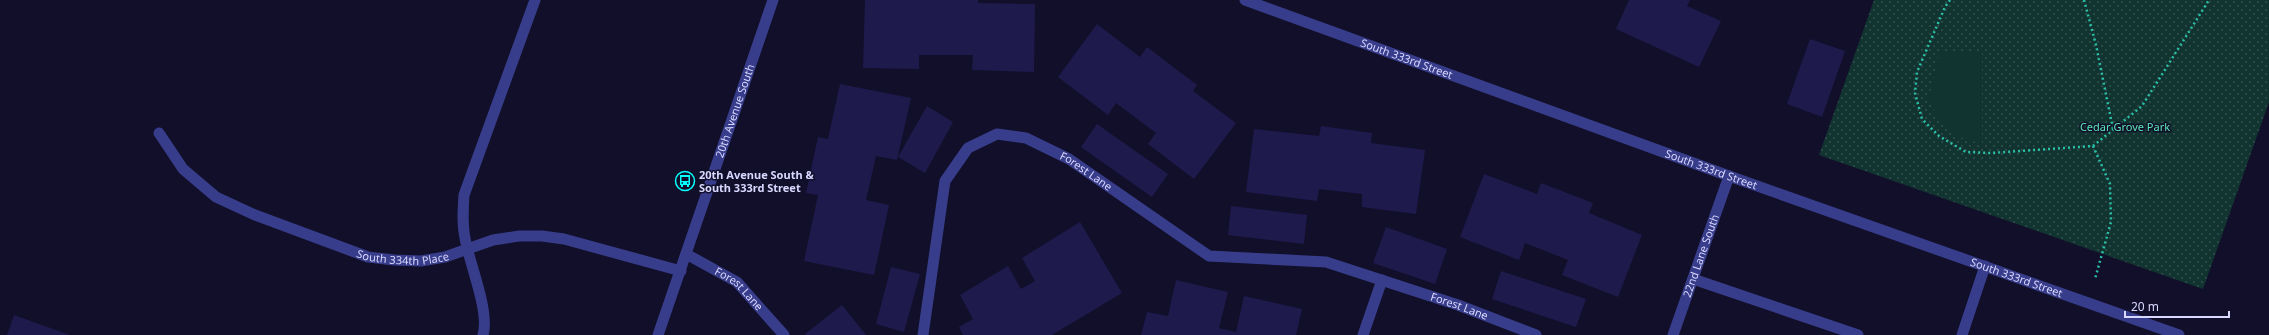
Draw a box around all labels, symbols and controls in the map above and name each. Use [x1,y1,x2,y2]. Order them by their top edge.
street label: South 333rd Street [1359,35,1455,82]
street label: 20th Avenue South [711,62,758,160]
park label: Cedar Grove Park [2080,119,2170,134]
street label: South 333rd Street [1663,145,1759,192]
street label: Forest Lane [1058,148,1115,194]
place label: 20th Avenue South & South 333rd Street [699,167,814,195]
bus stop icon: 20th Avenue South & South 333rd Street [674,170,696,192]
street label: 22nd Lane South [1679,212,1722,299]
street label: South 334th Place [355,245,451,268]
street label: South 333rd Street [1969,254,2065,300]
street label: Forest Lane [712,263,767,313]
street label: Forest Lane [1429,289,1490,323]
scale bar [2125,293,2229,319]
text: 20 m [2131,298,2159,315]

